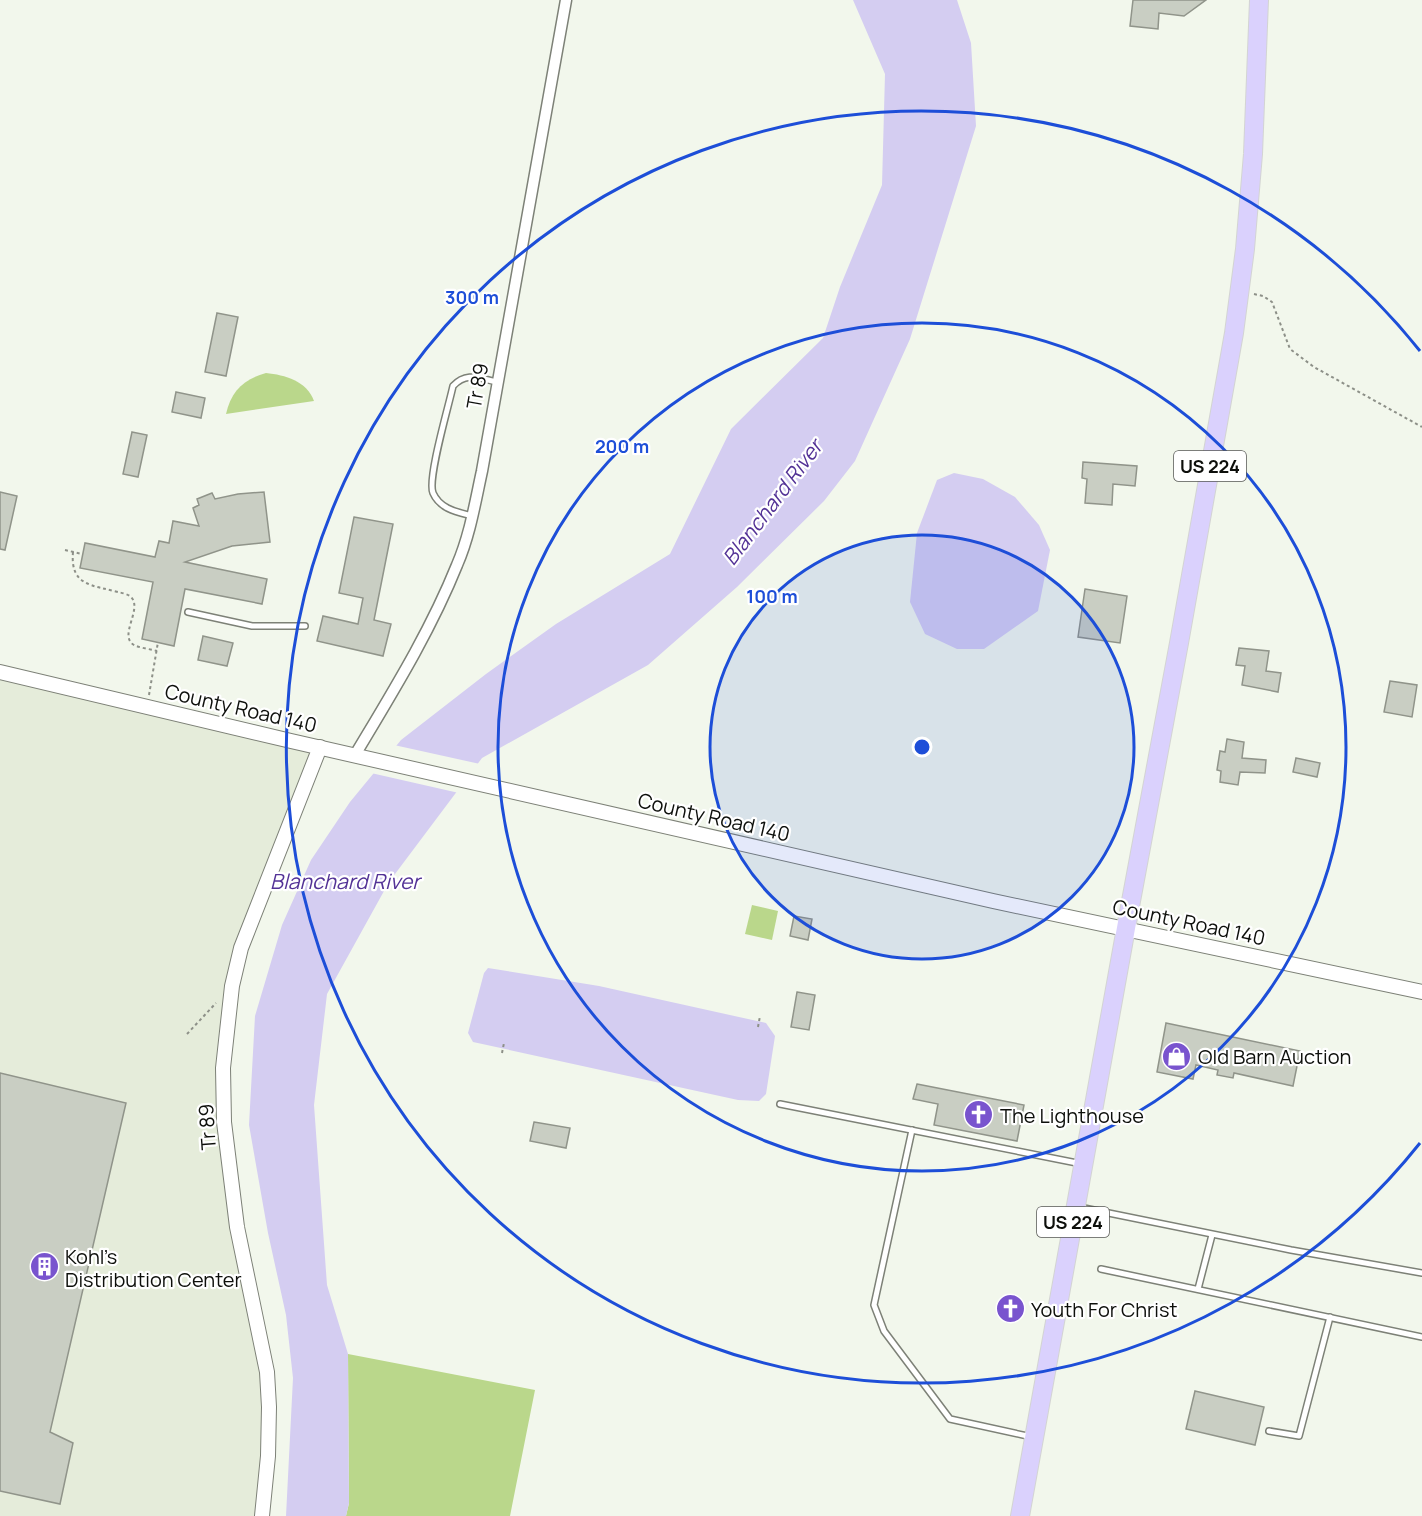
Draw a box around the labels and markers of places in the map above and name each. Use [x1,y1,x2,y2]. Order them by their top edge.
centre of rings [912,737,932,757]
shop icon: Old Barn Auction [1161,1040,1193,1072]
place label: Old Barn Auction [1198,1043,1351,1070]
church icon: The Lighthouse [963,1099,995,1131]
place label: The Lighthouse [1000,1102,1144,1129]
place label: Kohl’s Distribution Center [65,1243,242,1293]
building icon: Kohl’s Distribution Center [28,1251,60,1283]
church icon: Youth For Christ [994,1293,1026,1325]
place label: Youth For Christ [1031,1296,1178,1323]

